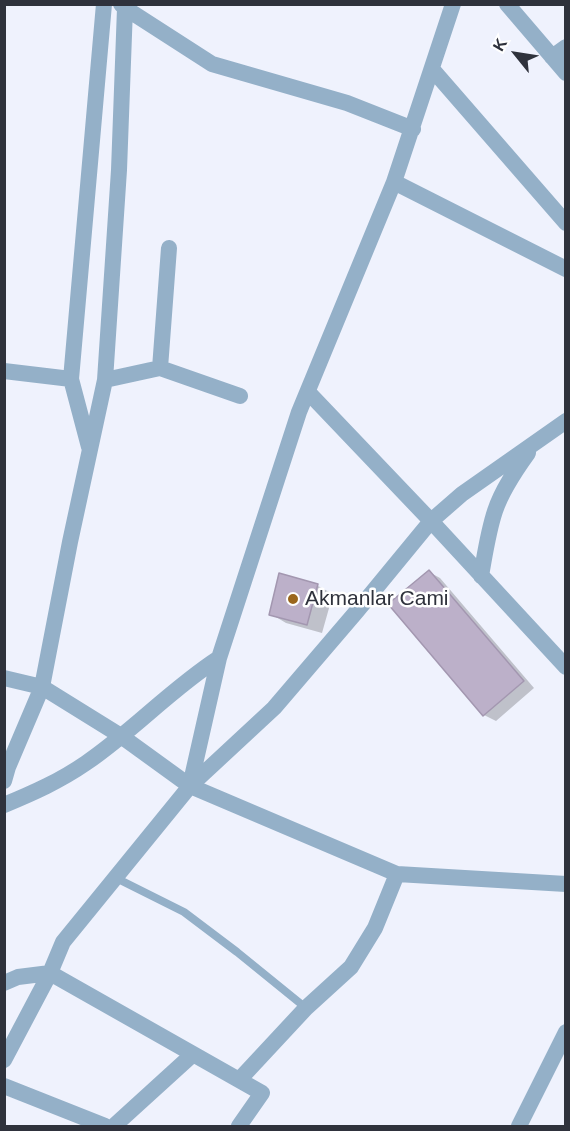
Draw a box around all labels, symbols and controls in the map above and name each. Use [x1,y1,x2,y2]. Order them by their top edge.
north arrow [486,24,546,84]
text: K [490,35,510,54]
place label: Akmanlar Cami [305,586,449,612]
marker: Akmanlar Cami [286,592,300,606]

